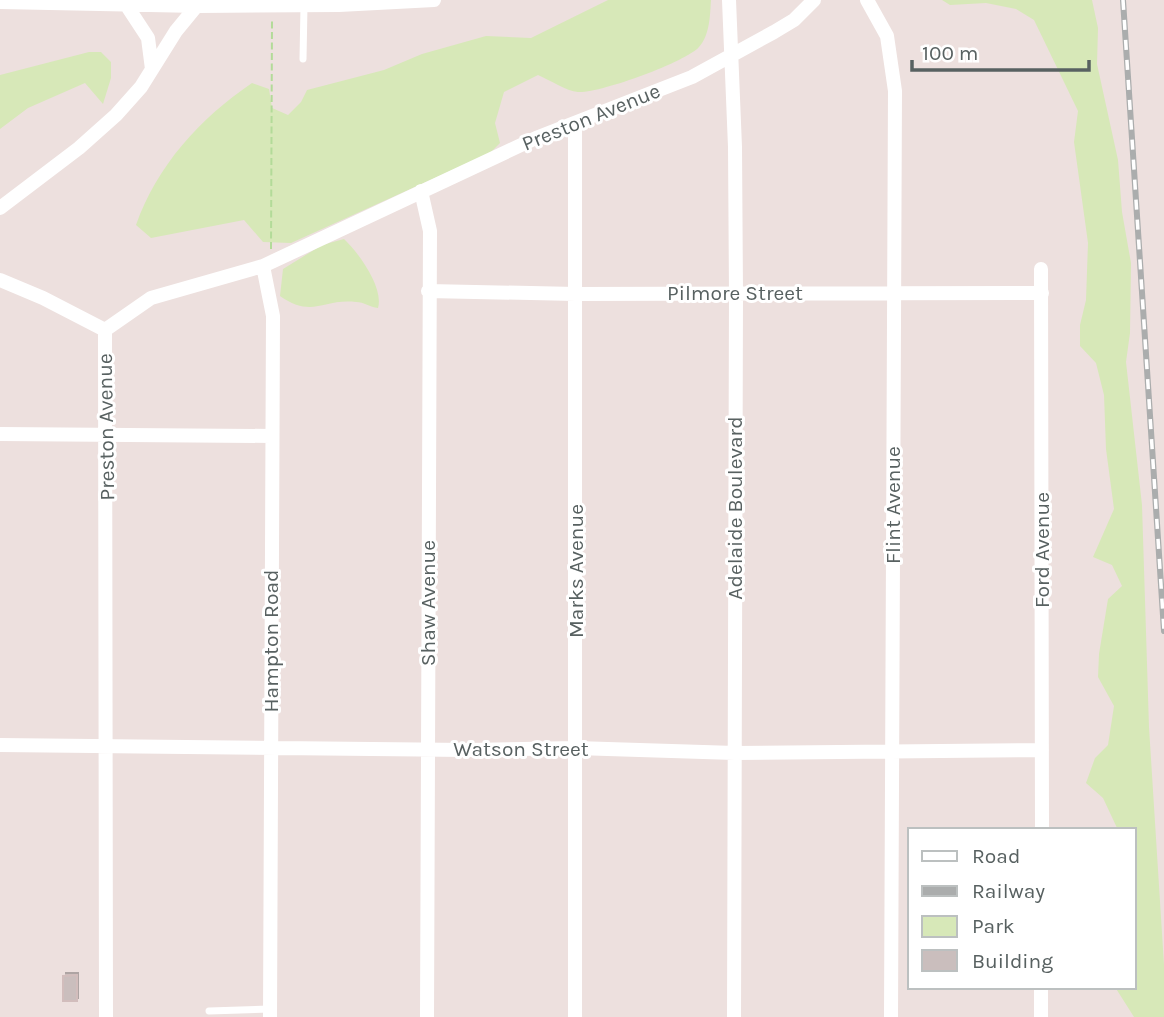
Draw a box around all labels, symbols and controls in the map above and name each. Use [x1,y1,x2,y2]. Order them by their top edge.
scale bar [912,28,1089,72]
text: 100 m [922,41,979,65]
street label: Preston Avenue [518,78,664,156]
street label: Pilmore Street [667,281,803,305]
street label: Preston Avenue [93,353,119,501]
street label: Adelaide Boulevard [723,416,747,600]
street label: Flint Avenue [881,446,905,564]
street label: Ford Avenue [1030,492,1054,608]
street label: Marks Avenue [564,504,588,638]
street label: Shaw Avenue [416,540,440,666]
street label: Hampton Road [259,570,283,712]
street label: Watson Street [453,737,589,761]
legend [908,828,1136,989]
text: Road [972,844,1020,868]
text: Railway [972,879,1045,903]
text: Park [972,914,1015,938]
text: Building [972,949,1053,973]

